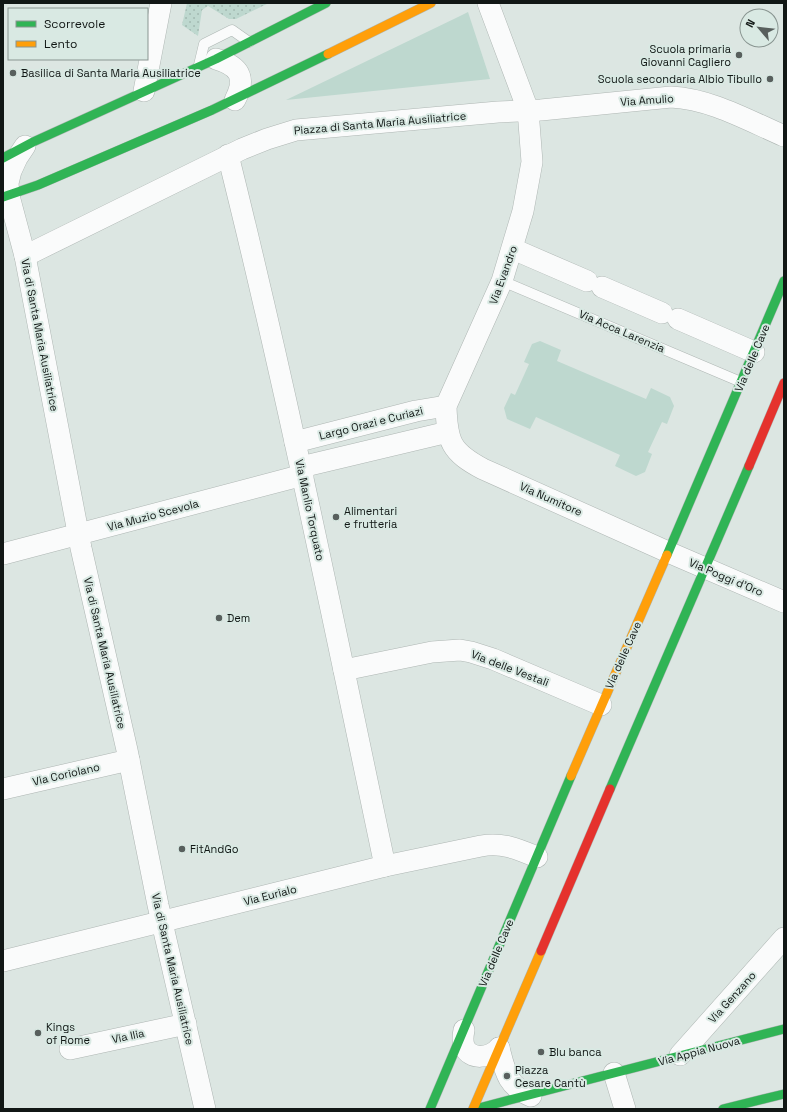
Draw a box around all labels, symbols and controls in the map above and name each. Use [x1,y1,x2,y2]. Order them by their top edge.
legend [8,8,148,60]
north arrow [739,8,779,48]
text: Scorrevole [44,16,105,32]
text: N [742,17,758,30]
text: Lento [44,36,78,52]
place label: Scuola primaria Giovanni Cagliero [640,42,732,69]
marker: Scuola primaria Giovanni Cagliero [734,50,744,60]
place label: Basilica di Santa Maria Ausiliatrice [21,66,201,80]
marker: Basilica di Santa Maria Ausiliatrice [8,68,18,78]
place label: Scuola secondaria Albio Tibullo [598,72,762,86]
marker: Scuola secondaria Albio Tibullo [765,74,775,84]
street label: Via Amulio [620,91,674,109]
street label: Piazza di Santa Maria Ausiliatrice [293,108,467,138]
street label: Via Evandro [486,244,520,306]
street label: Via di Santa Maria Ausiliatrice [18,257,62,413]
street label: Via Acca Larenzia [577,307,668,356]
street label: Via delle Cave [731,322,773,394]
street label: Largo Orazi e Curiazi [318,403,425,443]
street label: Via Manlio Torquato [292,458,328,562]
street label: Via Numitore [518,479,584,519]
street label: Via Muzio Scevola [106,496,201,534]
place label: Alimentari e frutteria [344,504,398,531]
marker: Alimentari e frutteria [331,512,341,522]
street label: Via Poggi d'Oro [687,555,765,599]
street label: Via di Santa Maria Ausiliatrice [81,576,129,730]
place label: Dem [227,611,250,625]
marker: Dem [214,613,224,623]
street label: Via delle Cave [602,619,644,691]
street label: Via delle Vestali [469,647,551,689]
street label: Via Coriolano [31,759,101,789]
place label: FitAndGo [190,842,239,856]
marker: FitAndGo [177,844,187,854]
street label: Via Eurialo [242,882,298,908]
street label: Via di Santa Maria Ausiliatrice [149,892,197,1046]
street label: Via delle Cave [475,917,517,989]
street label: Via Genzano [705,968,759,1026]
place label: Kings of Rome [46,1020,90,1047]
street label: Via Ilia [110,1026,146,1046]
marker: Kings of Rome [33,1028,43,1038]
street label: Via Appia Nuova [657,1033,742,1069]
place label: Blu banca [549,1045,602,1059]
marker: Blu banca [536,1047,546,1057]
place label: Piazza Cesare Cantù [515,1063,586,1090]
marker: Piazza Cesare Cantù [502,1071,512,1081]

